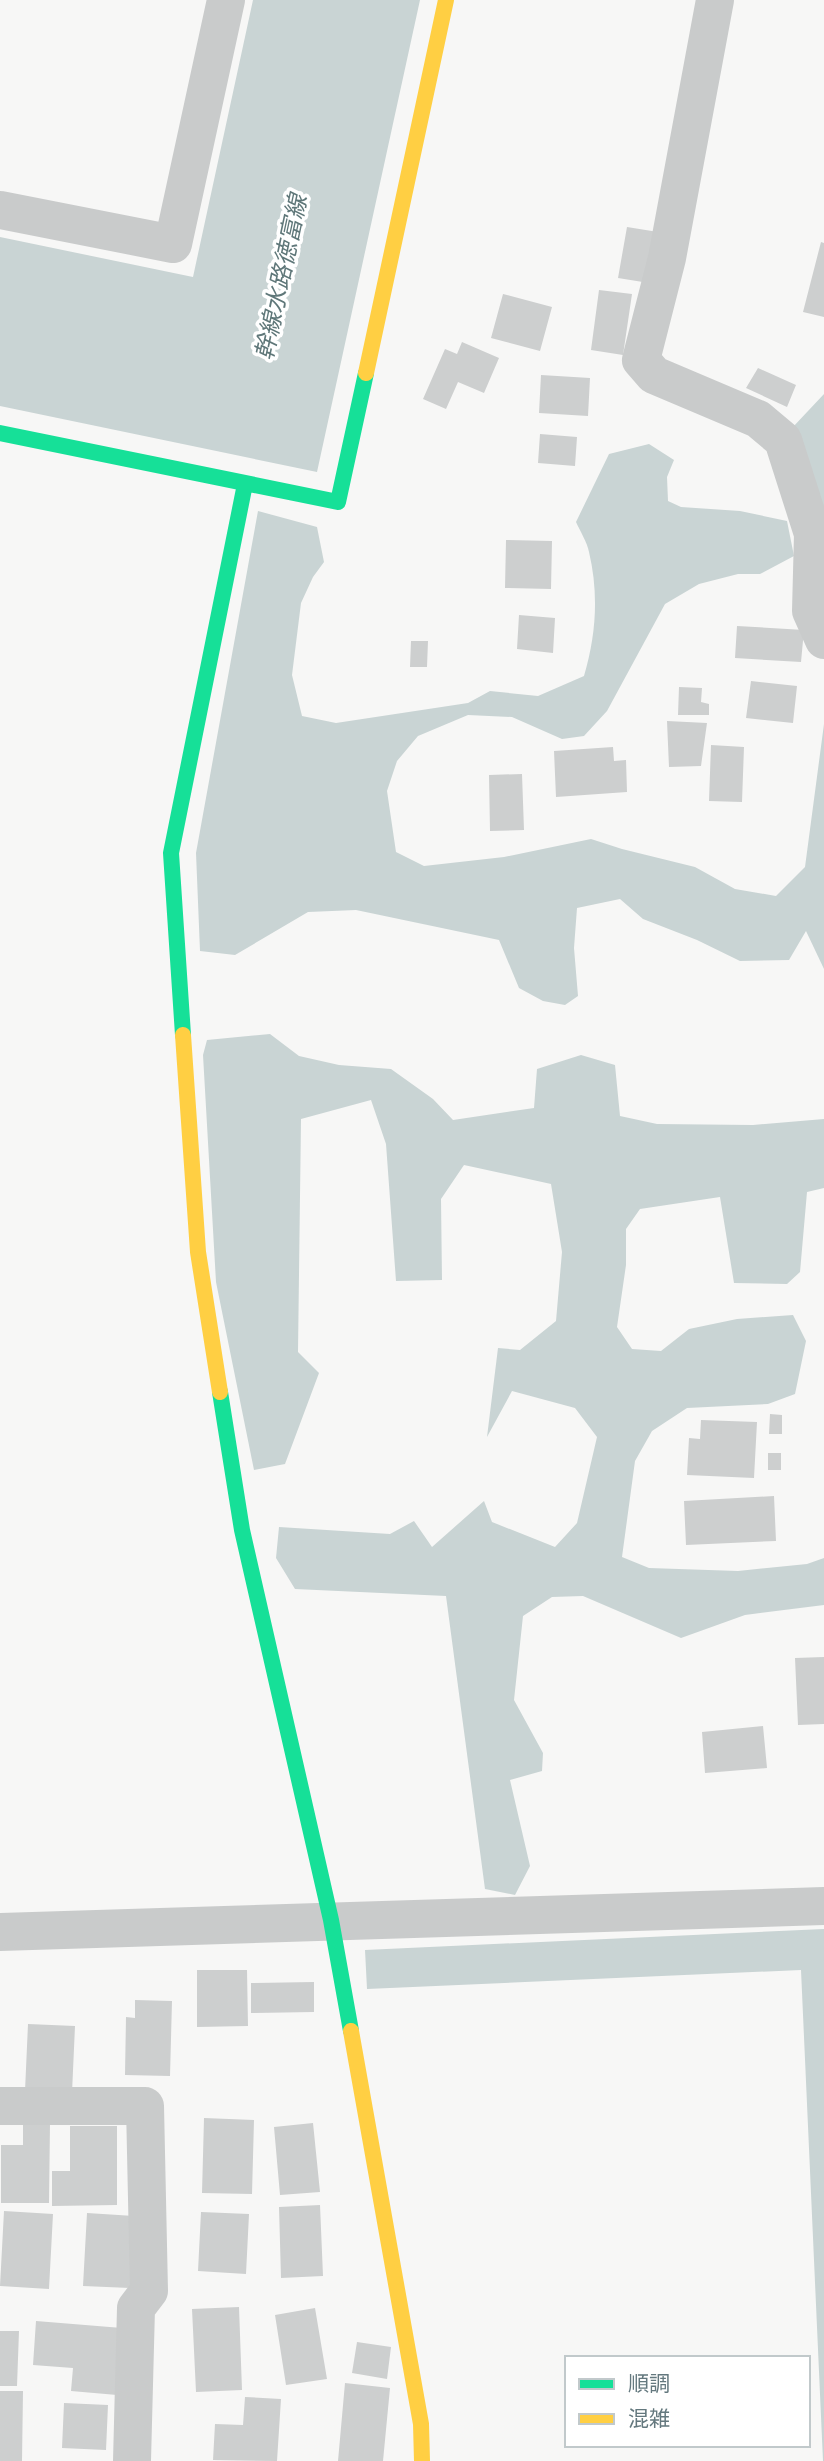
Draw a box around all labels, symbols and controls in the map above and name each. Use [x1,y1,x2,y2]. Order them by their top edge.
water label: 幹線水路徳富線 [248,189,312,362]
legend [565,2356,810,2447]
text: 順調 [628,2370,670,2396]
text: 混雑 [628,2405,670,2431]

